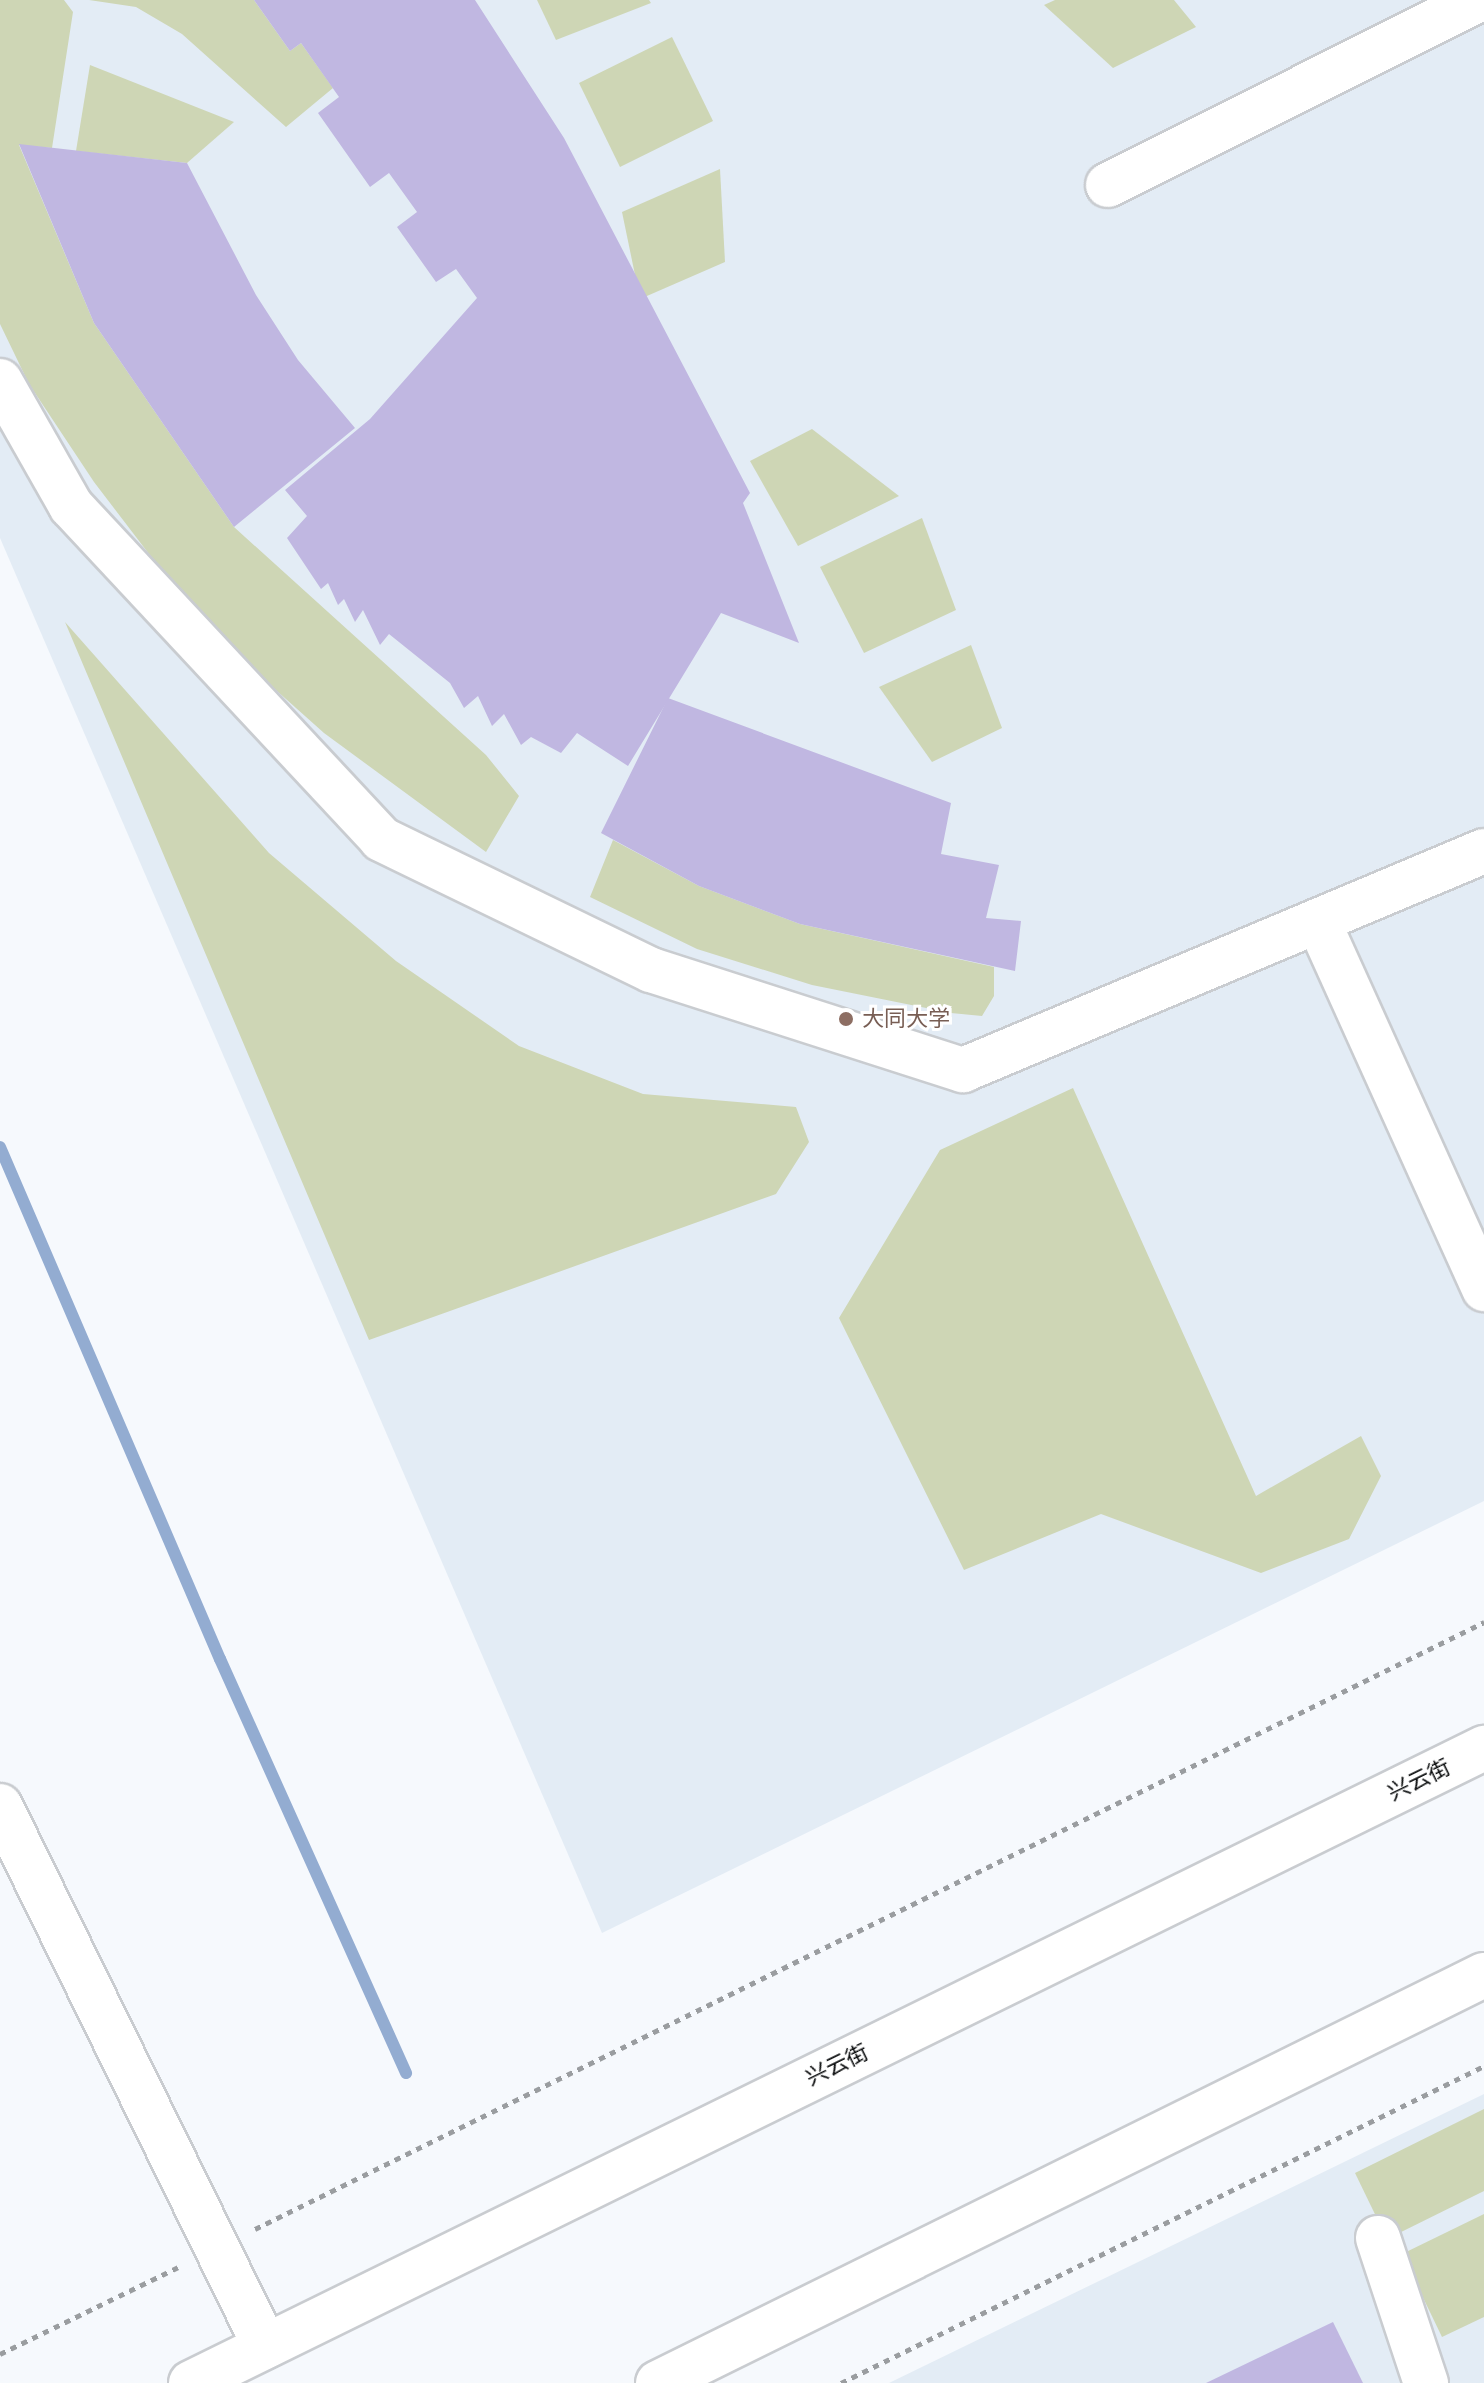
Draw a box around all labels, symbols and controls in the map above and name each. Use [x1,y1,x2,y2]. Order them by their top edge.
place label: 大同大学 [862,1006,950,1032]
marker: 大同大学 [837,1010,855,1028]
street label: 兴云街 [1384,1754,1454,1806]
street label: 兴云街 [802,2039,872,2091]

